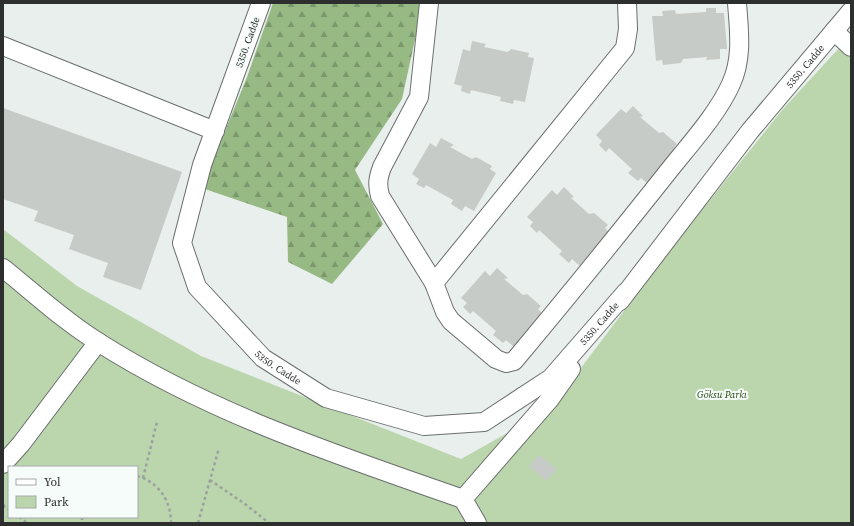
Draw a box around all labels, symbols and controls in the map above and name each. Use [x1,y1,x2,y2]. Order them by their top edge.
street label: 5350. Cadde [232,15,263,69]
street label: 5350. Cadde [783,42,827,91]
street label: 5350. Cadde [577,299,622,348]
street label: 5350. Cadde [252,347,304,388]
park label: Göksu Parkı [697,388,747,401]
legend [8,466,138,518]
text: Yol [44,474,61,490]
text: Park [44,494,69,510]

